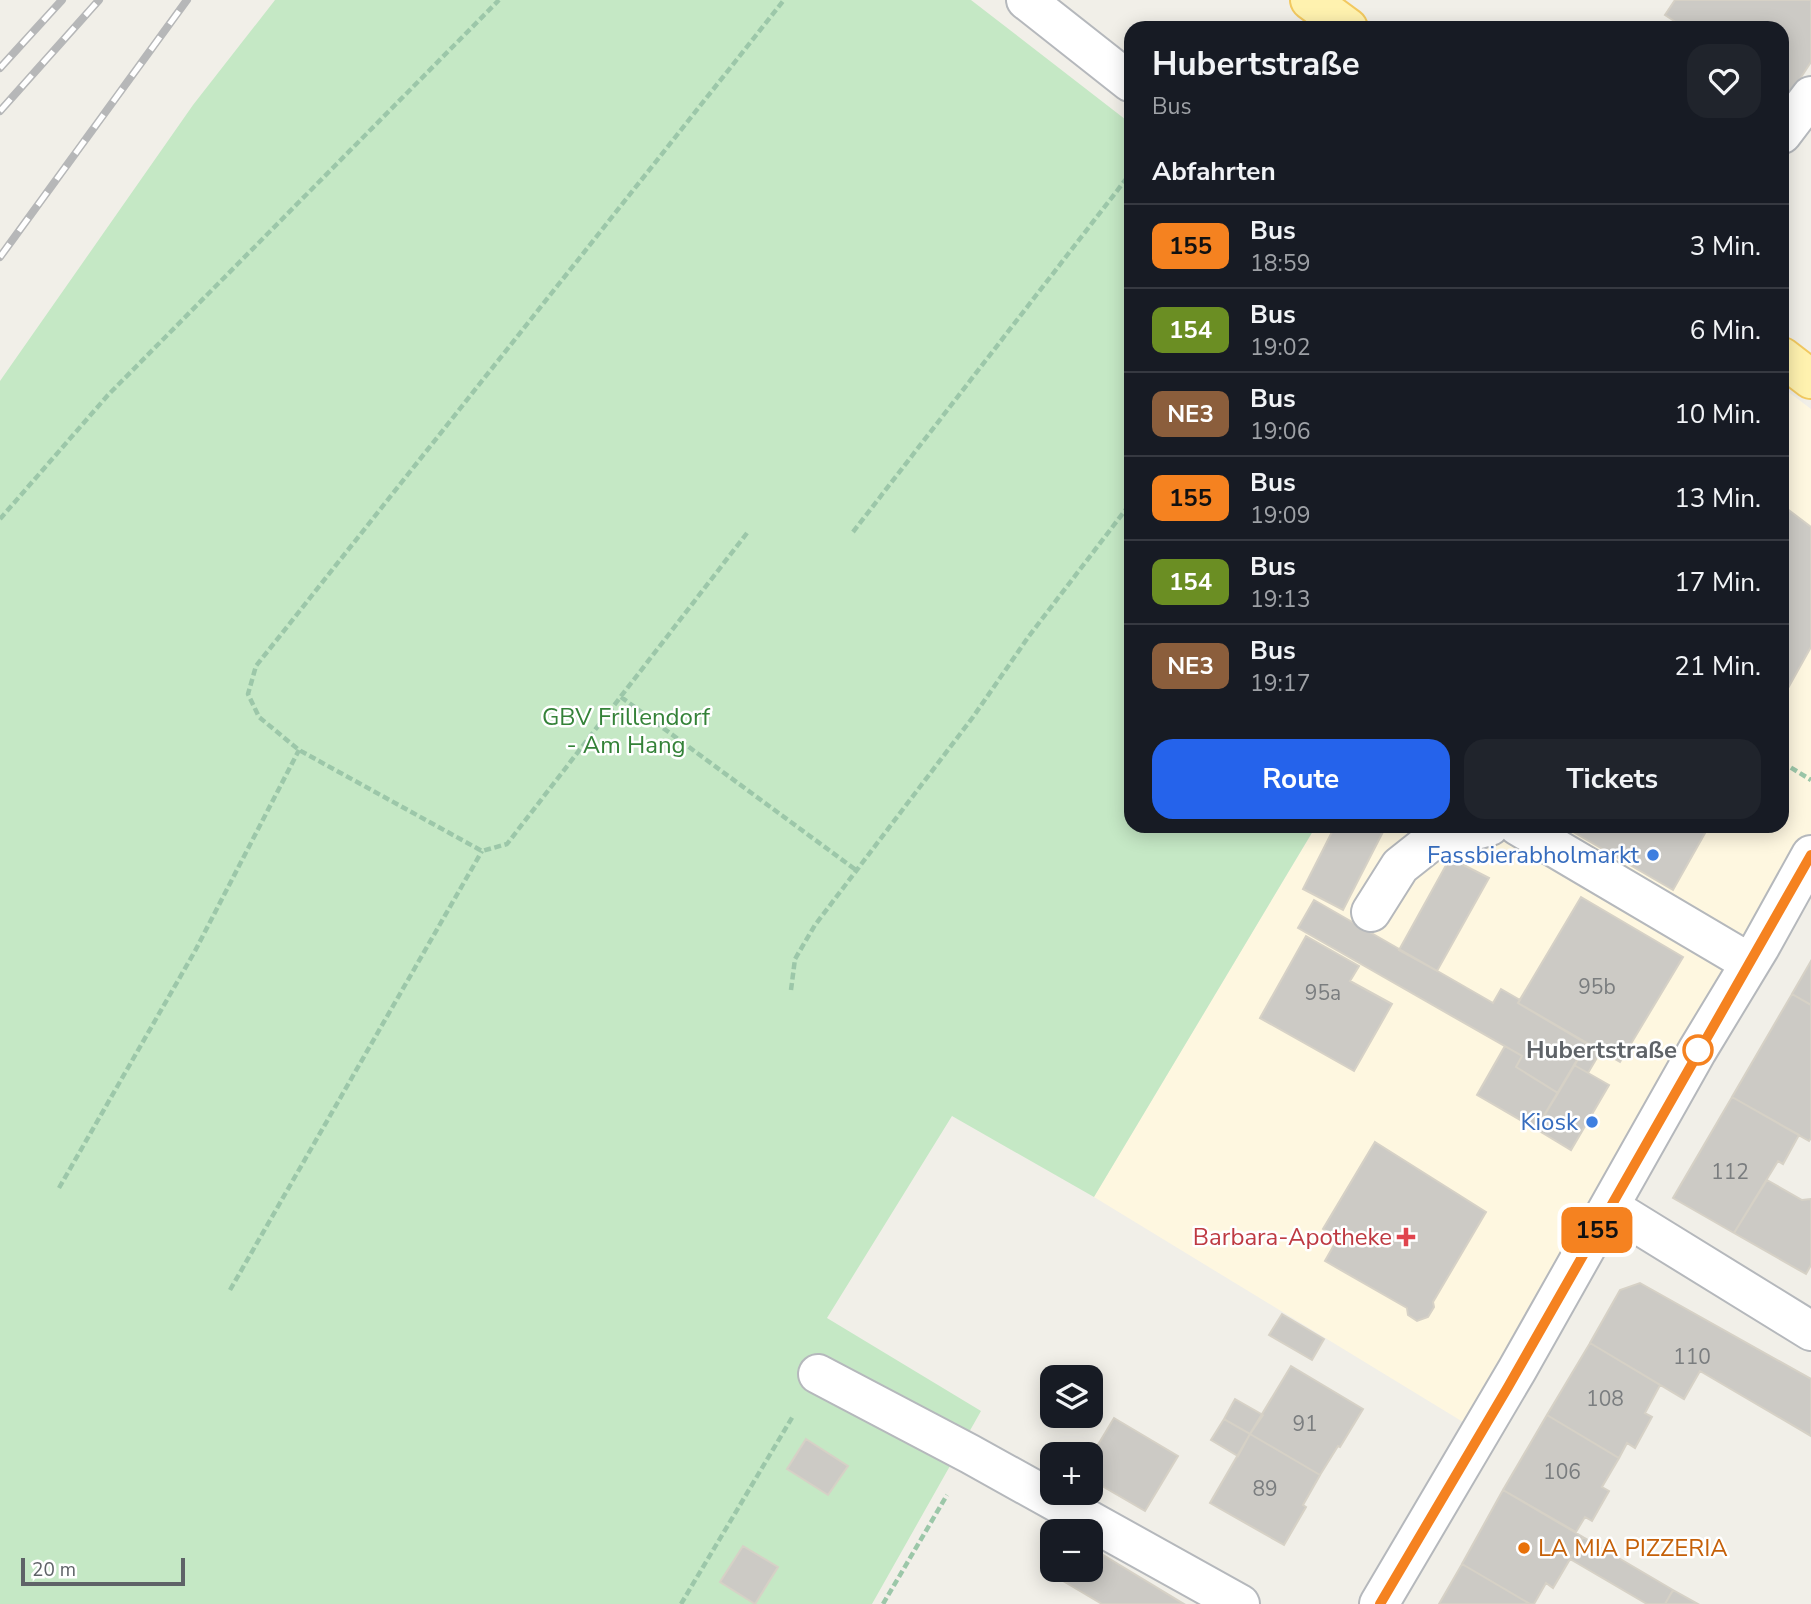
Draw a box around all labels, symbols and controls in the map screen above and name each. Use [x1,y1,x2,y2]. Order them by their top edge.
text: Hubertstraße [1152,42,1360,87]
button: heart [1687,44,1761,118]
text: Bus [1152,91,1192,122]
text: Abfahrten [1152,154,1276,189]
text: Bus [1250,213,1296,248]
text: 3 Min. [1690,229,1761,264]
text: 155 [1169,230,1212,262]
text: 18:59 [1250,248,1310,279]
text: Bus [1250,297,1296,332]
text: 6 Min. [1690,313,1761,348]
text: 154 [1169,314,1212,346]
text: 19:02 [1250,332,1310,363]
text: Bus [1250,381,1296,416]
text: 10 Min. [1674,397,1761,432]
text: NE3 [1167,398,1214,430]
text: 19:06 [1250,416,1310,447]
text: Bus [1250,465,1296,500]
text: 13 Min. [1674,481,1761,516]
text: 155 [1169,482,1212,514]
text: 19:09 [1250,500,1310,531]
text: Bus [1250,549,1296,584]
text: 17 Min. [1674,565,1761,600]
text: 154 [1169,566,1212,598]
text: 19:13 [1250,584,1310,615]
text: Bus [1250,633,1296,668]
text: 21 Min. [1674,649,1761,684]
text: NE3 [1167,650,1214,682]
text: 19:17 [1250,668,1310,699]
park label: GBV Frillendorf - Am Hang [542,701,711,761]
button: Route [1152,739,1450,819]
button: Tickets [1464,739,1761,819]
place label: Fassbierabholmarkt [1427,839,1640,871]
marker: Fassbierabholmarkt [1645,847,1661,863]
house number: 95b [1578,973,1616,1001]
house number: 95a [1305,979,1341,1007]
place label: Hubertstraße [1526,1034,1677,1066]
marker: Hubertstraße [1683,1035,1713,1065]
place label: Kiosk [1521,1106,1579,1138]
marker: Kiosk [1584,1114,1600,1130]
house number: 112 [1711,1158,1749,1186]
line badge: 155 [1557,1207,1637,1253]
text: 155 [1575,1214,1619,1246]
place label: Barbara-Apotheke [1193,1221,1392,1253]
marker: Barbara-Apotheke [1398,1229,1414,1245]
house number: 110 [1673,1343,1711,1371]
map controls [1040,1365,1103,1582]
button: layers [1040,1365,1103,1428]
house number: 108 [1586,1385,1624,1413]
house number: 91 [1292,1410,1318,1438]
button: + [1040,1442,1103,1505]
house number: 106 [1543,1458,1581,1486]
house number: 89 [1252,1475,1278,1503]
button: − [1040,1519,1103,1582]
place label: LA MIA PIZZERIA [1538,1532,1728,1564]
marker: LA MIA PIZZERIA [1516,1540,1532,1556]
scale bar [21,1555,186,1587]
text: 20 m [32,1557,76,1583]

